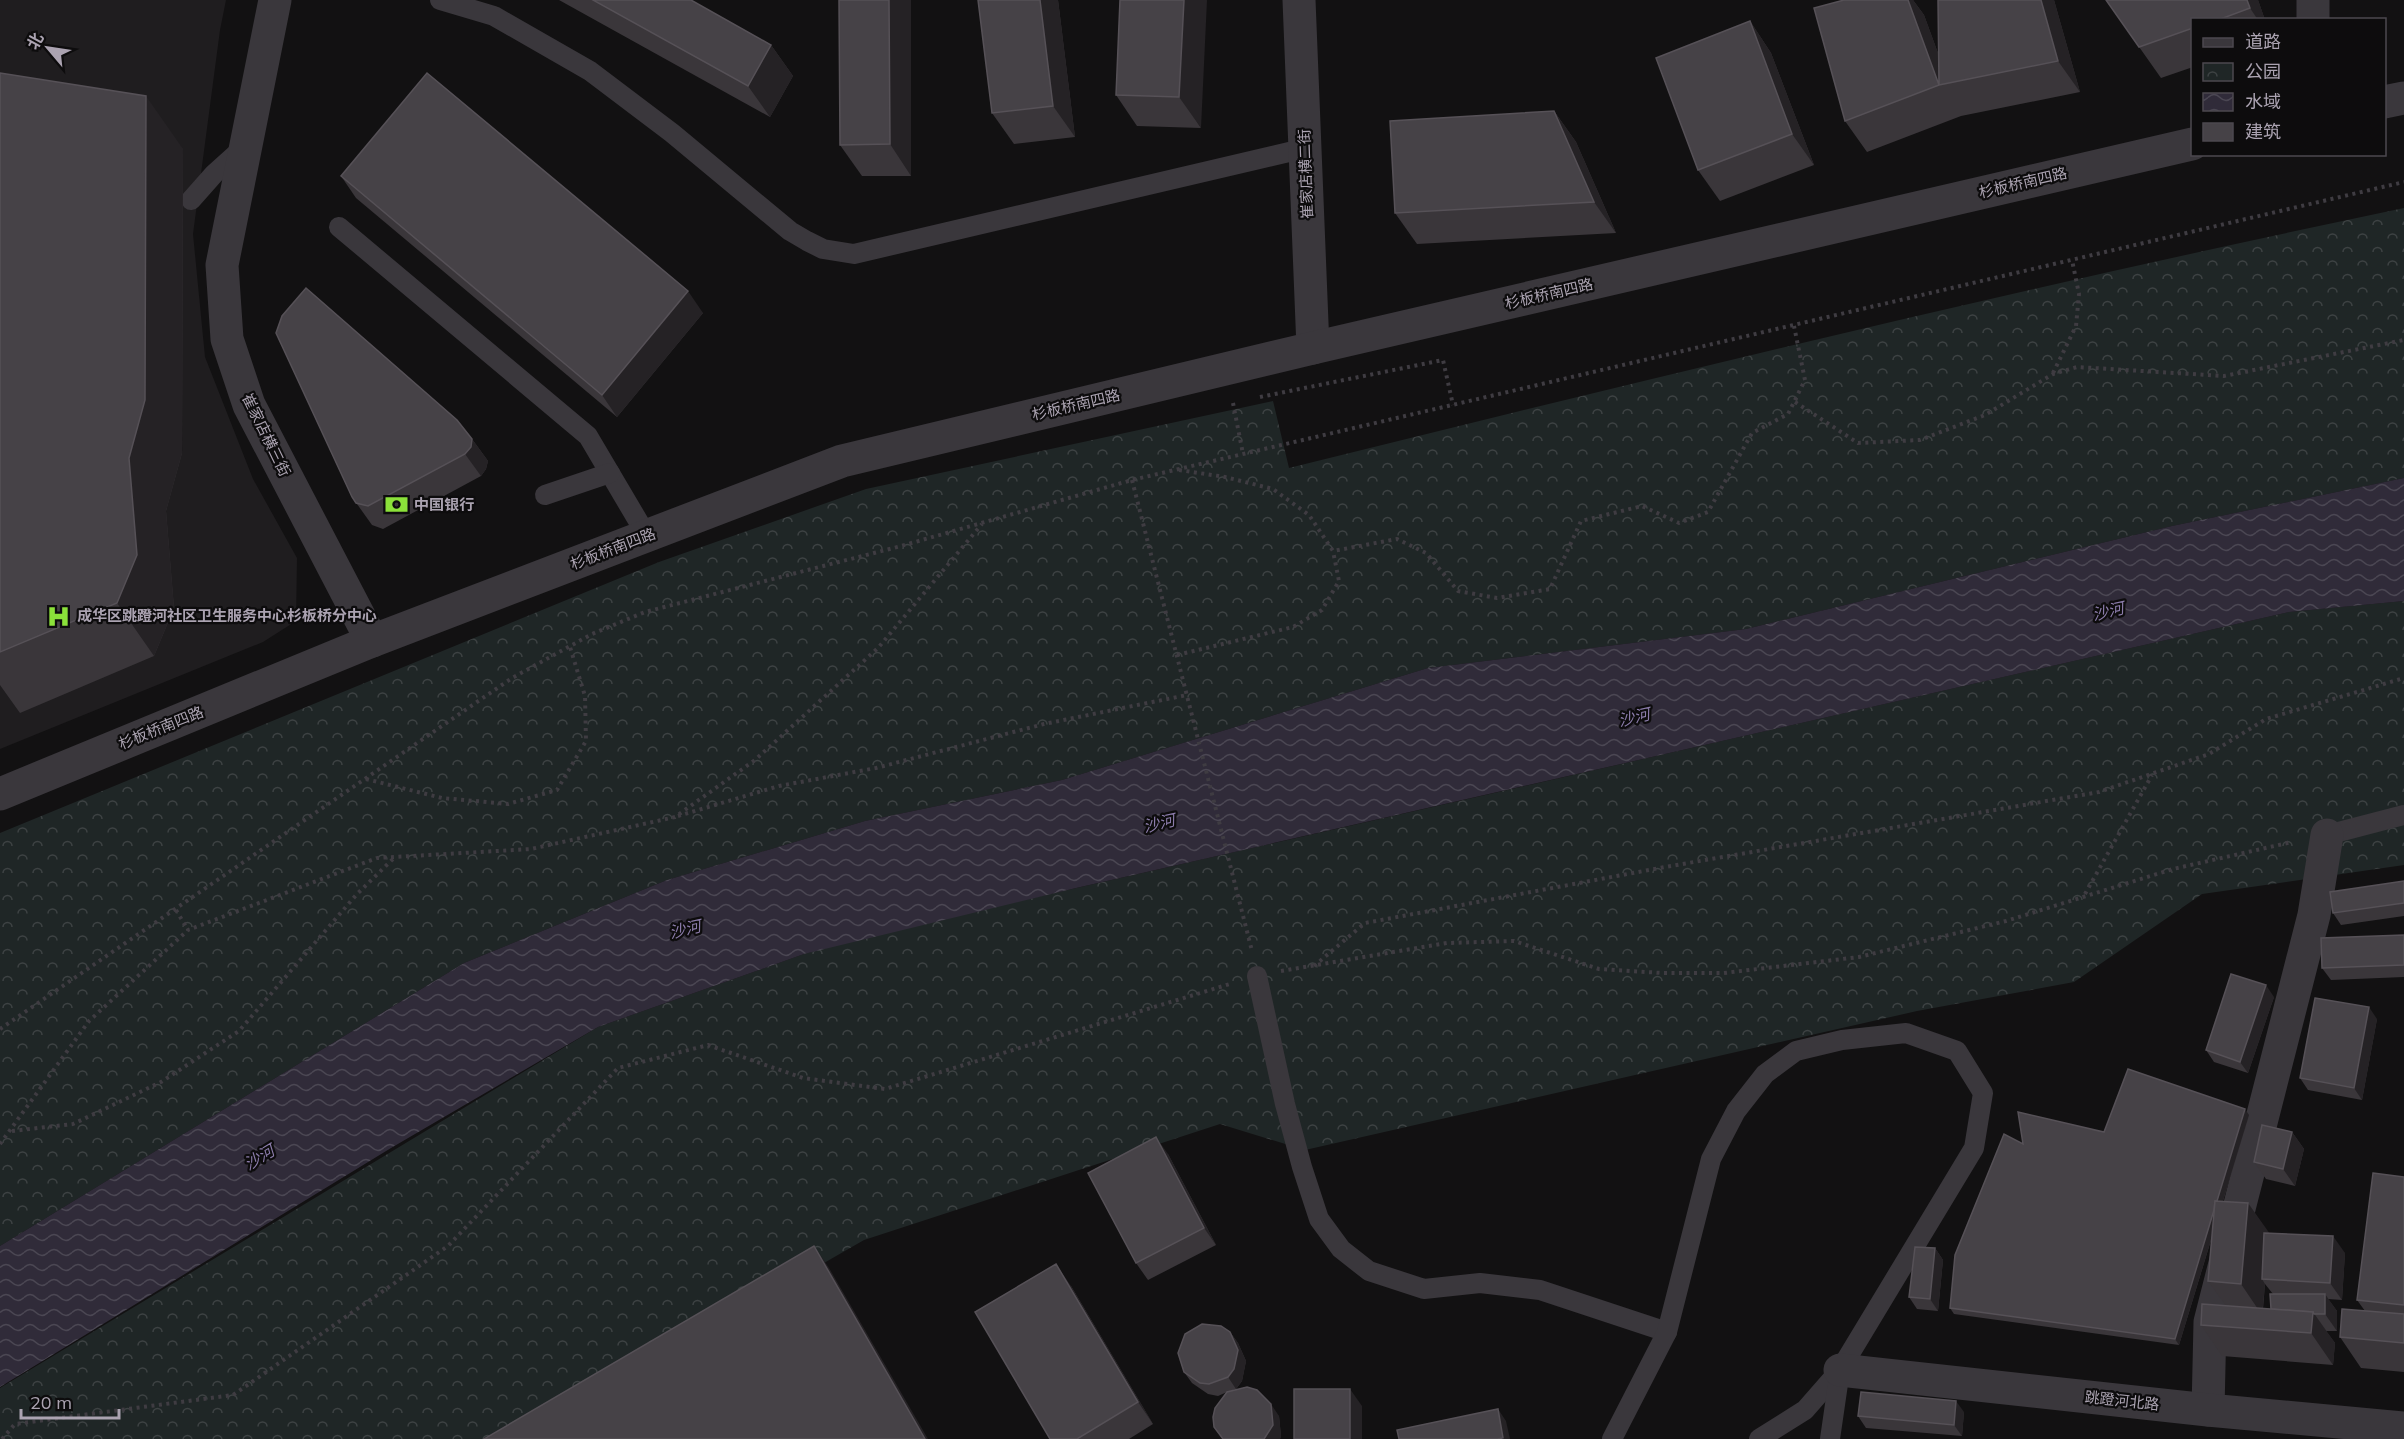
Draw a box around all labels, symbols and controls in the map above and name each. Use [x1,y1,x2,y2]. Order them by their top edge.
north arrow [18,18,78,78]
legend [2191,18,2386,156]
text: 北 [22,29,48,53]
text: 道路 [2245,30,2281,53]
text: 公园 [2245,60,2281,83]
text: 水域 [2245,90,2281,113]
text: 建筑 [2245,120,2281,143]
street label: 崔家店横二街 [1294,129,1317,219]
street label: 杉板桥南四路 [1977,163,2069,202]
street label: 杉板桥南四路 [1503,274,1595,313]
street label: 杉板桥南四路 [1030,385,1122,424]
street label: 崔家店横三街 [238,390,295,479]
bank icon: 中国银行 [383,492,409,518]
place label: 中国银行 [414,495,474,514]
street label: 杉板桥南四路 [567,524,658,574]
water label: 沙河 [2090,597,2129,624]
hospital icon: 成华区跳蹬河社区卫生服务中心杉板桥分中心 [46,603,72,629]
place label: 成华区跳蹬河社区卫生服务中心杉板桥分中心 [77,606,377,625]
street label: 杉板桥南四路 [116,702,206,753]
water label: 沙河 [1616,703,1655,730]
water label: 沙河 [1141,809,1180,836]
water label: 沙河 [667,915,706,942]
water label: 沙河 [240,1139,280,1174]
scale bar [21,1382,118,1420]
street label: 跳蹬河北路 [2084,1387,2160,1414]
text: 20 m [30,1391,72,1414]

